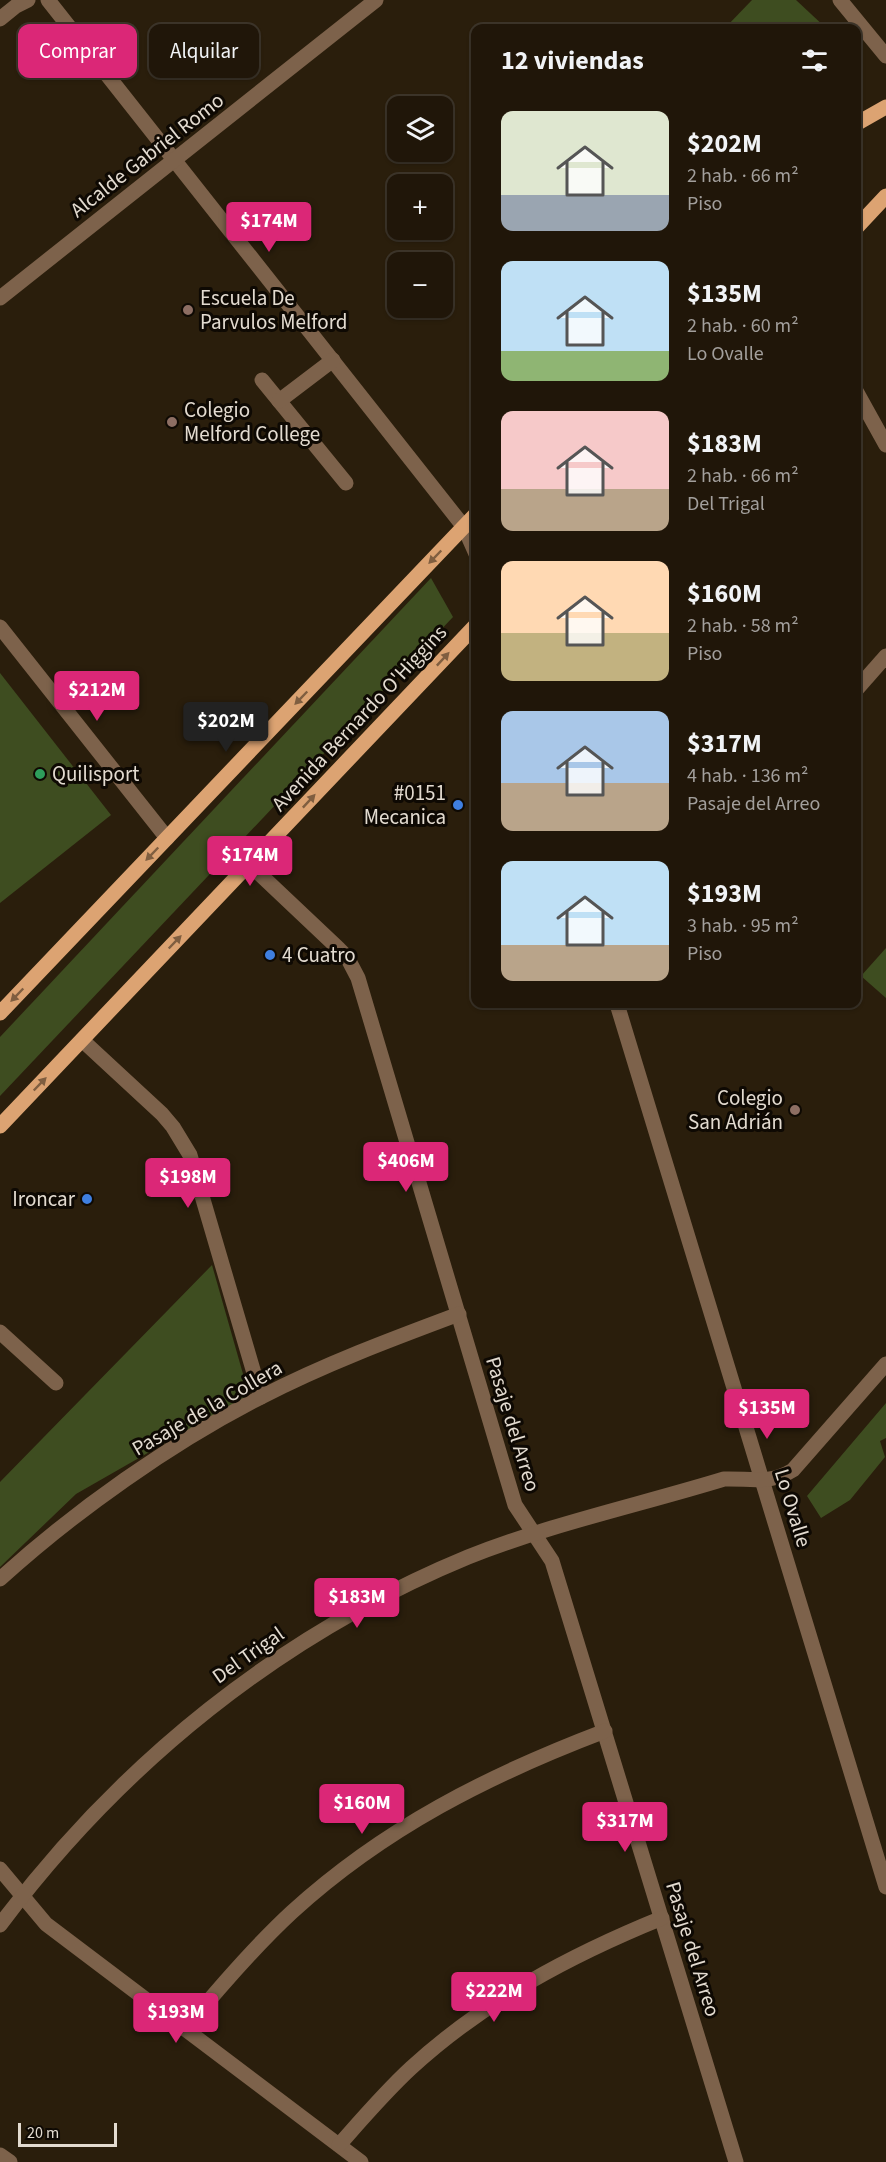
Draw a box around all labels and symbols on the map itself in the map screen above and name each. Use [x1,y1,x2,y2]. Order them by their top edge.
street label: Alcalde Gabriel Romo [64,85,230,225]
pin: $174M [227,202,311,253]
place label: Escuela De Parvulos Melford [200,283,347,337]
marker: Escuela De Parvulos Melford [181,303,195,317]
place label: Colegio Melford College [184,395,320,449]
marker: Colegio Melford College [165,415,179,429]
one-way arrow [428,549,442,564]
street label: Avenida Bernardo O'Higgins [264,618,454,818]
one-way arrow [436,653,450,667]
pin: $212M [55,671,139,722]
one-way arrow [294,691,308,705]
pin: $202M [184,702,268,753]
place label: Quilisport [52,759,139,789]
marker: Quilisport [33,767,47,781]
place label: #0151 Mecanica [364,778,446,832]
one-way arrow [302,794,315,809]
marker: #0151 Mecanica [451,798,465,812]
pin: $174M [208,836,292,887]
one-way arrow [145,847,159,861]
one-way arrow [168,935,182,950]
place label: 4 Cuatro [282,940,356,970]
marker: 4 Cuatro [263,948,277,962]
one-way arrow [10,988,24,1003]
one-way arrow [33,1077,47,1091]
place label: Colegio San Adrián [688,1083,783,1137]
marker: Colegio San Adrián [788,1103,802,1117]
pin: $406M [364,1142,448,1193]
pin: $198M [146,1158,230,1209]
place label: Ironcar [12,1184,76,1214]
marker: Ironcar [80,1192,94,1206]
street label: Pasaje de la Collera [126,1353,288,1463]
street label: Pasaje del Arreo [478,1353,548,1495]
pin: $135M [725,1389,809,1440]
street label: Lo Ovalle [767,1465,819,1551]
pin: $183M [315,1578,399,1629]
street label: Del Trigal [206,1619,290,1691]
pin: $160M [320,1784,404,1835]
pin: $317M [583,1802,667,1853]
street label: Pasaje del Arreo [658,1878,728,2020]
pin: $222M [452,1972,536,2023]
pin: $193M [134,1993,218,2044]
scale bar [18,2120,117,2148]

